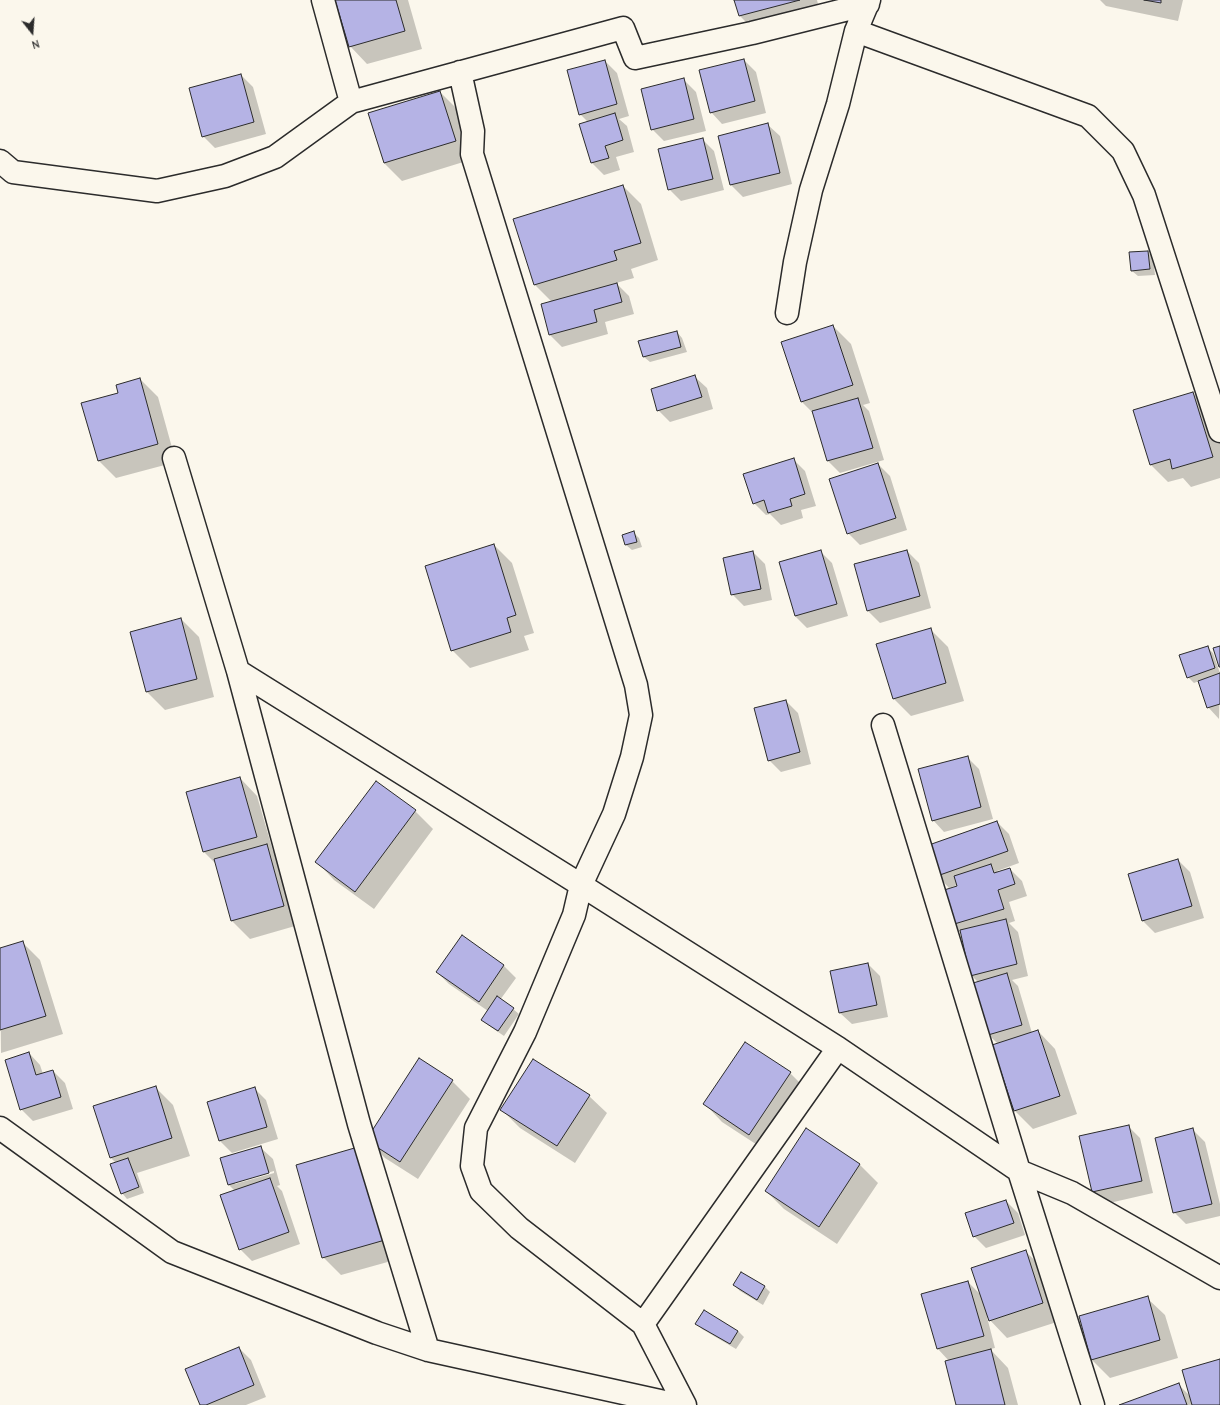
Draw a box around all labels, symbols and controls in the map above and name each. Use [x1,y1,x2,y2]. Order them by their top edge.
north arrow [12,12,52,52]
text: N [30,37,41,51]

